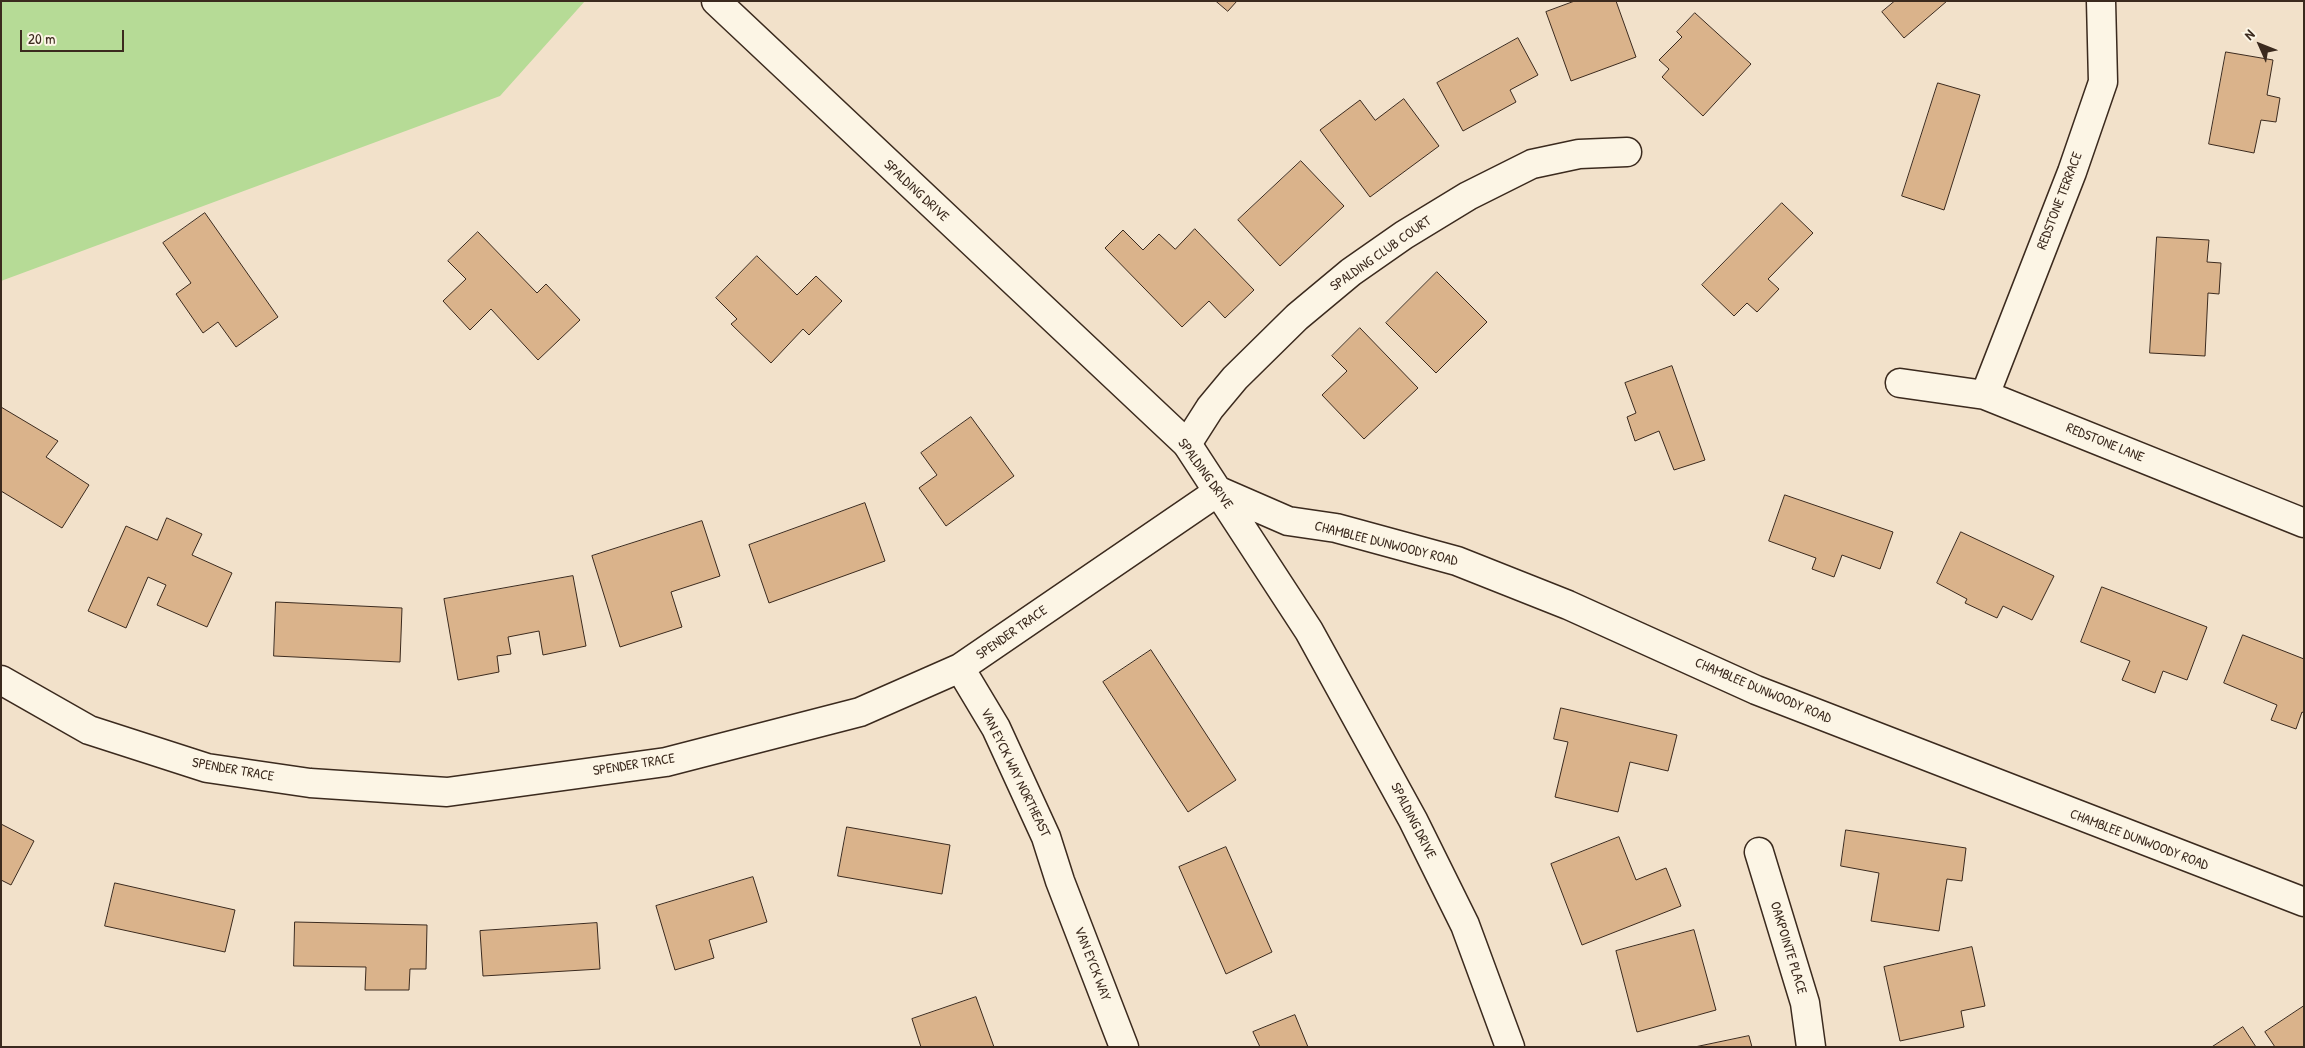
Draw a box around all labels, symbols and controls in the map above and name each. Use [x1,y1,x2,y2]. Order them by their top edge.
scale bar [22,20,126,52]
north arrow [2235,20,2285,70]
text: N [2239,25,2258,44]
text: 20 m [28,28,55,49]
street label: REDSTONE TERRACE [2034,150,2086,252]
street label: SPALDING DRIVE [880,157,952,225]
street label: SPALDING CLUB COURT [1327,213,1435,295]
street label: REDSTONE LANE [2064,420,2146,466]
street label: SPALDING DRIVE [1174,436,1236,512]
street label: CHAMBLEE DUNWOODY ROAD [1313,518,1459,570]
street label: SPENDER TRACE [973,602,1051,664]
street label: CHAMBLEE DUNWOODY ROAD [1692,655,1834,727]
street label: VAN EYCK WAY NORTHEAST [976,706,1054,840]
street label: SPENDER TRACE [592,750,676,780]
street label: SPENDER TRACE [191,755,275,785]
street label: SPALDING DRIVE [1387,780,1439,862]
street label: CHAMBLEE DUNWOODY ROAD [2067,806,2211,874]
street label: OAKPOINTE PLACE [1766,900,1810,996]
street label: VAN EYCK WAY [1070,925,1114,1003]

